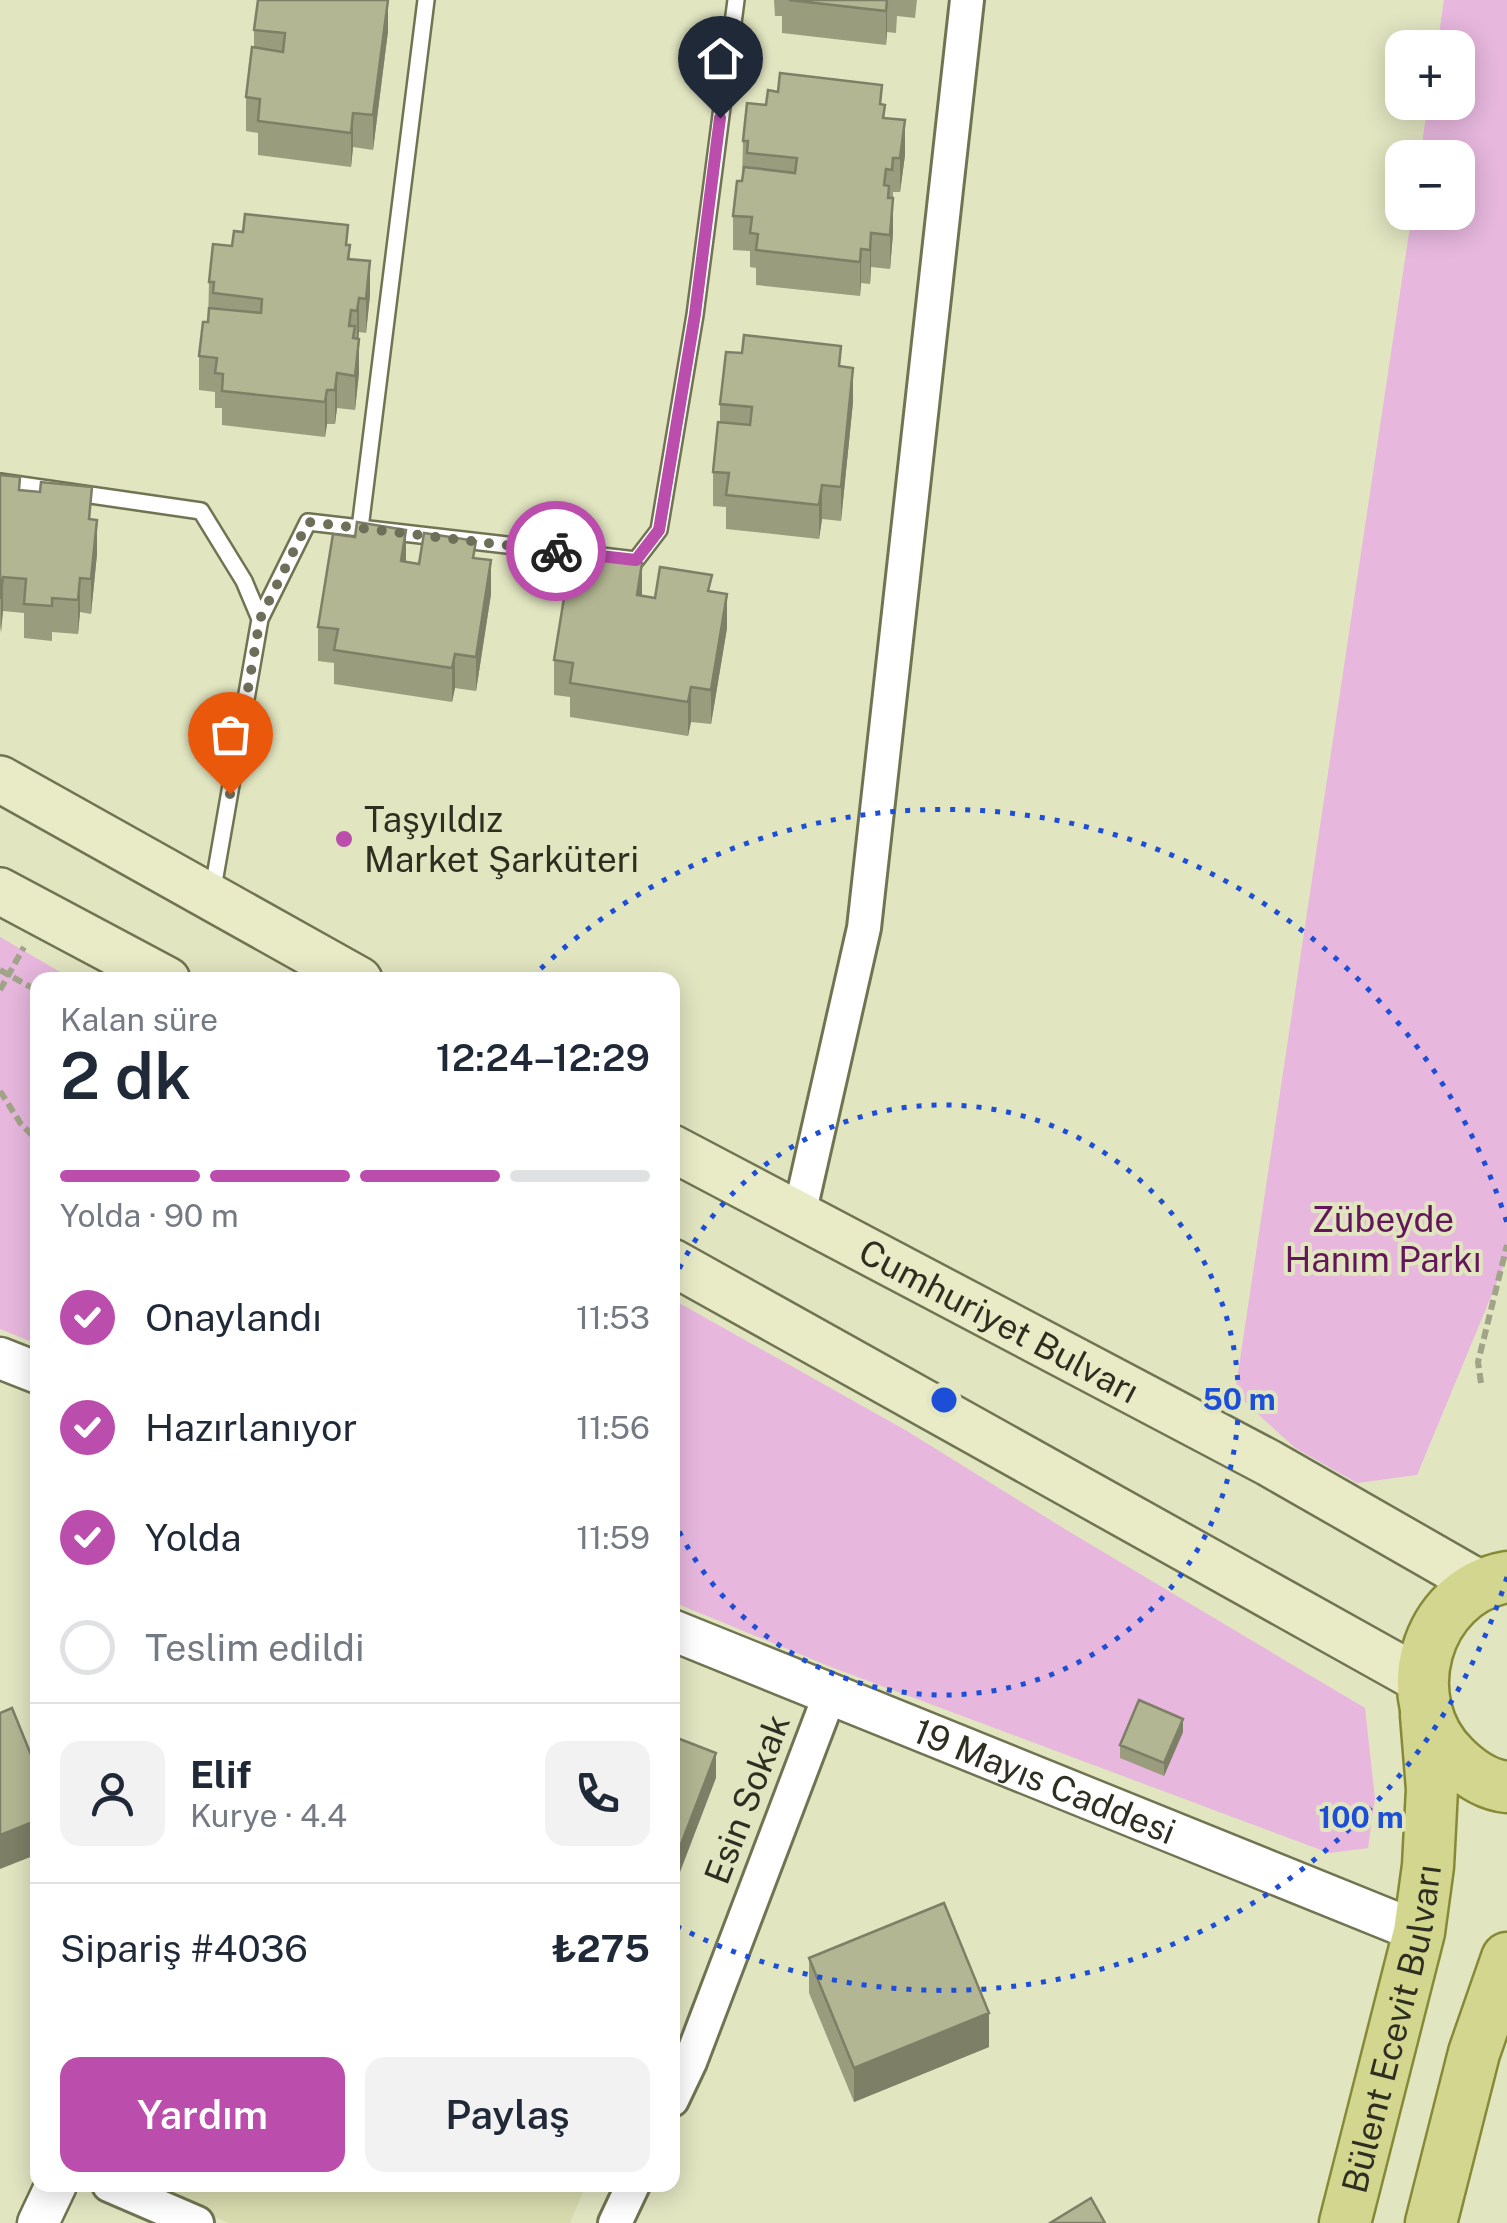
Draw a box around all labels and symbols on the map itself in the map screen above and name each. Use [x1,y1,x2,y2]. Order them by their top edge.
pin [678,16,763,119]
courier [506,501,606,601]
pin [188,692,273,795]
place label: Taşyıldız Market Şarküteri [364,799,639,880]
marker: Taşyıldız Market Şarküteri [333,828,355,850]
park label: Zübeyde Hanım Parkı [1285,1199,1481,1280]
street label: Cumhuriyet Bulvarı [853,1230,1146,1411]
text: 50 m [1202,1381,1276,1417]
centre of rings [926,1382,962,1418]
street label: Esin Sokak [696,1709,798,1889]
street label: 19 Mayıs Caddesi [908,1709,1181,1852]
text: 100 m [1318,1799,1404,1835]
street label: Bülent Ecevit Bulvarı [1333,1862,1448,2197]

